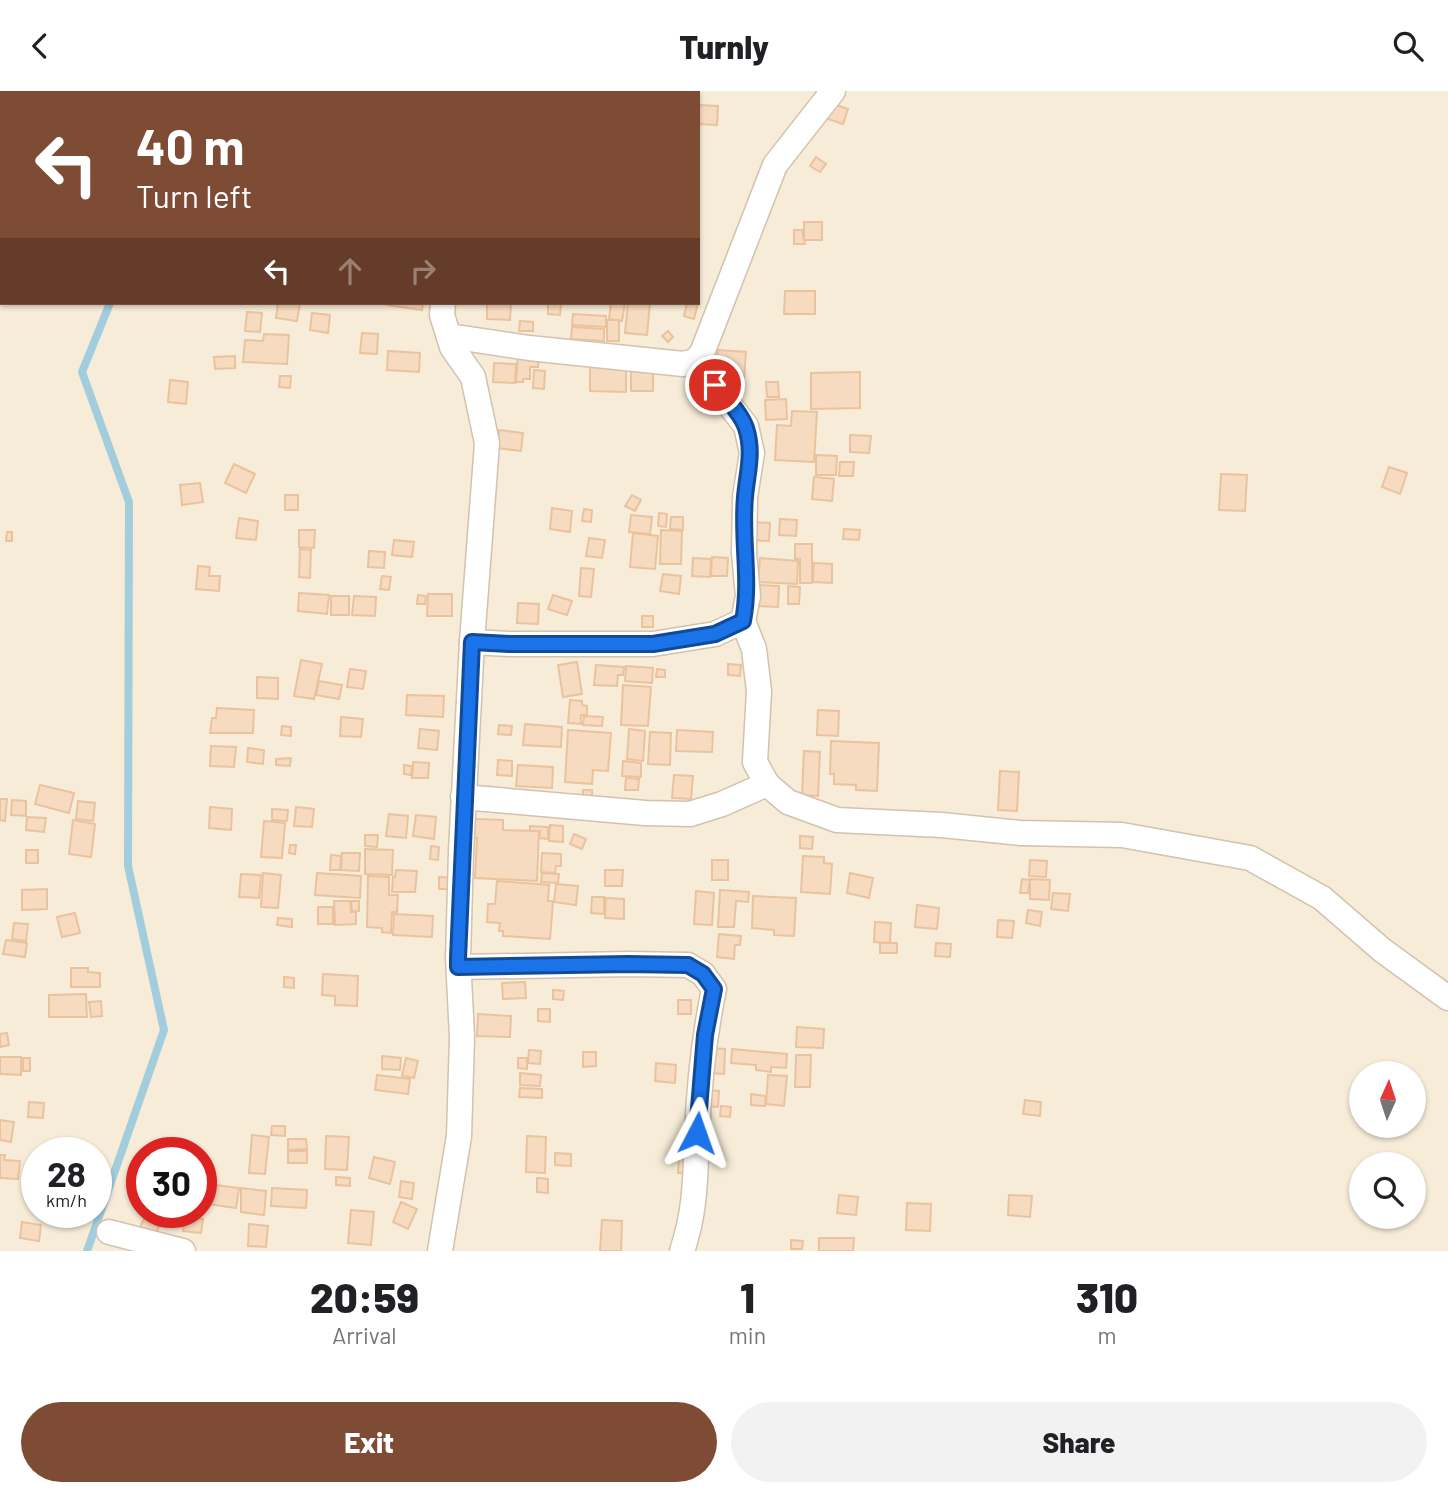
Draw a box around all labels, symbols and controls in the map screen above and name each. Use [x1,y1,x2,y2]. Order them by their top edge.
icon: back [21,27,59,65]
text: Turnly [679,27,769,65]
icon: search [1389,27,1427,65]
text: 40 m [136,116,244,175]
icon: left [21,119,112,210]
text: Turn left [136,176,253,214]
icon: left [258,252,296,290]
icon: ahead [331,252,369,290]
icon: right [404,252,442,290]
pin [685,355,745,415]
icon: arrive [696,366,734,404]
north arrow [1349,1061,1426,1137]
map controls [1349,1061,1426,1229]
position arrow [660,1096,734,1170]
speed limit sign: 30 [126,1137,217,1228]
text: 28 [47,1152,86,1194]
button: search [1349,1152,1426,1229]
text: km/h [46,1189,87,1211]
text: 20:59 [310,1271,419,1321]
text: 1 [740,1271,755,1321]
text: 310 [1076,1271,1138,1321]
text: Arrival [332,1321,397,1349]
text: min [729,1321,766,1349]
text: m [1098,1321,1117,1349]
button: Exit [21,1402,717,1482]
button: Share [731,1402,1427,1482]

